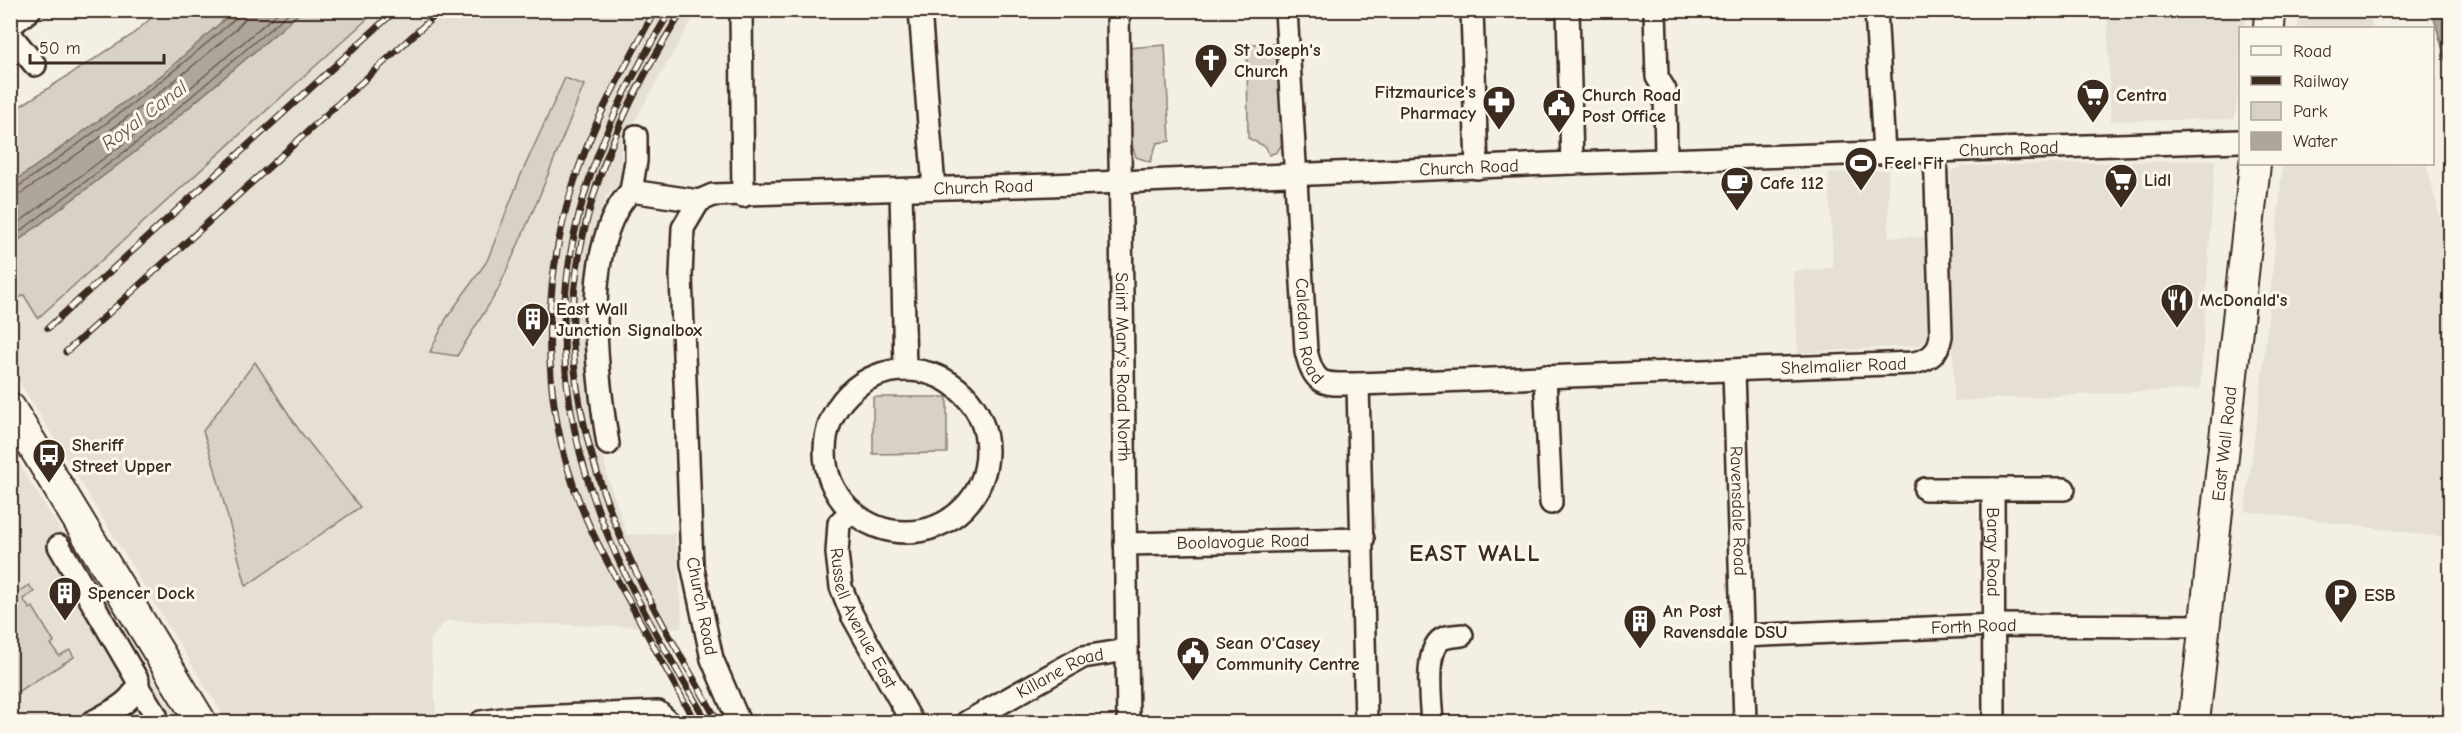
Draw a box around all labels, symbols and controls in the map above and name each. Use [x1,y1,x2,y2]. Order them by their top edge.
scale bar [30,27,164,65]
legend [2239,27,2434,165]
text: 50 m [39,38,81,59]
place label: St Joseph's Church [1234,40,1321,82]
text: Road [2293,41,2332,62]
church icon: St Joseph's Church [1193,42,1229,89]
text: Railway [2293,71,2350,92]
water label: Royal Canal [97,75,192,155]
supermarket icon: Centra [2075,77,2111,124]
place label: Fitzmaurice's Pharmacy [1374,82,1477,124]
pharmacy icon: Fitzmaurice's Pharmacy [1481,84,1517,131]
place label: Church Road Post Office [1582,85,1681,127]
place label: Centra [2116,85,2167,106]
public building icon: Church Road Post Office [1541,87,1577,134]
text: Park [2293,101,2328,122]
text: Water [2293,131,2338,152]
street label: Church Road [1958,137,2059,161]
sports icon: Feel Fit [1843,145,1879,192]
place label: Feel Fit [1884,153,1945,174]
street label: Church Road [1419,155,1519,180]
supermarket icon: Lidl [2103,162,2139,209]
cafe icon: Cafe 112 [1719,165,1755,212]
place label: Lidl [2144,170,2171,191]
place label: Cafe 112 [1760,173,1824,194]
street label: Church Road [933,176,1034,199]
street label: Saint Mary's Road North [1111,272,1134,462]
street label: Caledon Road [1291,277,1328,389]
restaurant icon: McDonald's [2159,282,2195,329]
place label: McDonald's [2200,290,2288,311]
place label: East Wall Junction Signalbox [556,299,702,341]
building icon: East Wall Junction Signalbox [515,301,551,348]
street label: Shelmalier Road [1780,353,1907,379]
street label: East Wall Road [2208,385,2242,502]
place label: Sheriff Street Upper [72,435,172,477]
bus stop icon: Sheriff Street Upper [31,437,67,484]
street label: Ravensdale Road [1725,446,1750,576]
street label: Bargy Road [1982,507,2003,597]
street label: Boolavogue Road [1176,530,1310,554]
district label: EAST WALL [1409,539,1541,567]
street label: Russell Avenue East [825,547,901,693]
street label: Church Road [682,555,721,657]
building icon: Spencer Dock [47,575,83,622]
parking icon: ESB [2323,577,2359,624]
place label: Spencer Dock [88,583,195,604]
place label: ESB [2364,585,2396,606]
place label: An Post Ravensdale DSU [1663,601,1787,643]
building icon: An Post Ravensdale DSU [1622,603,1658,650]
street label: Forth Road [1930,615,2017,639]
place label: Sean O'Casey Community Centre [1216,633,1360,675]
public building icon: Sean O'Casey Community Centre [1175,635,1211,682]
street label: Killane Road [1013,644,1105,703]

